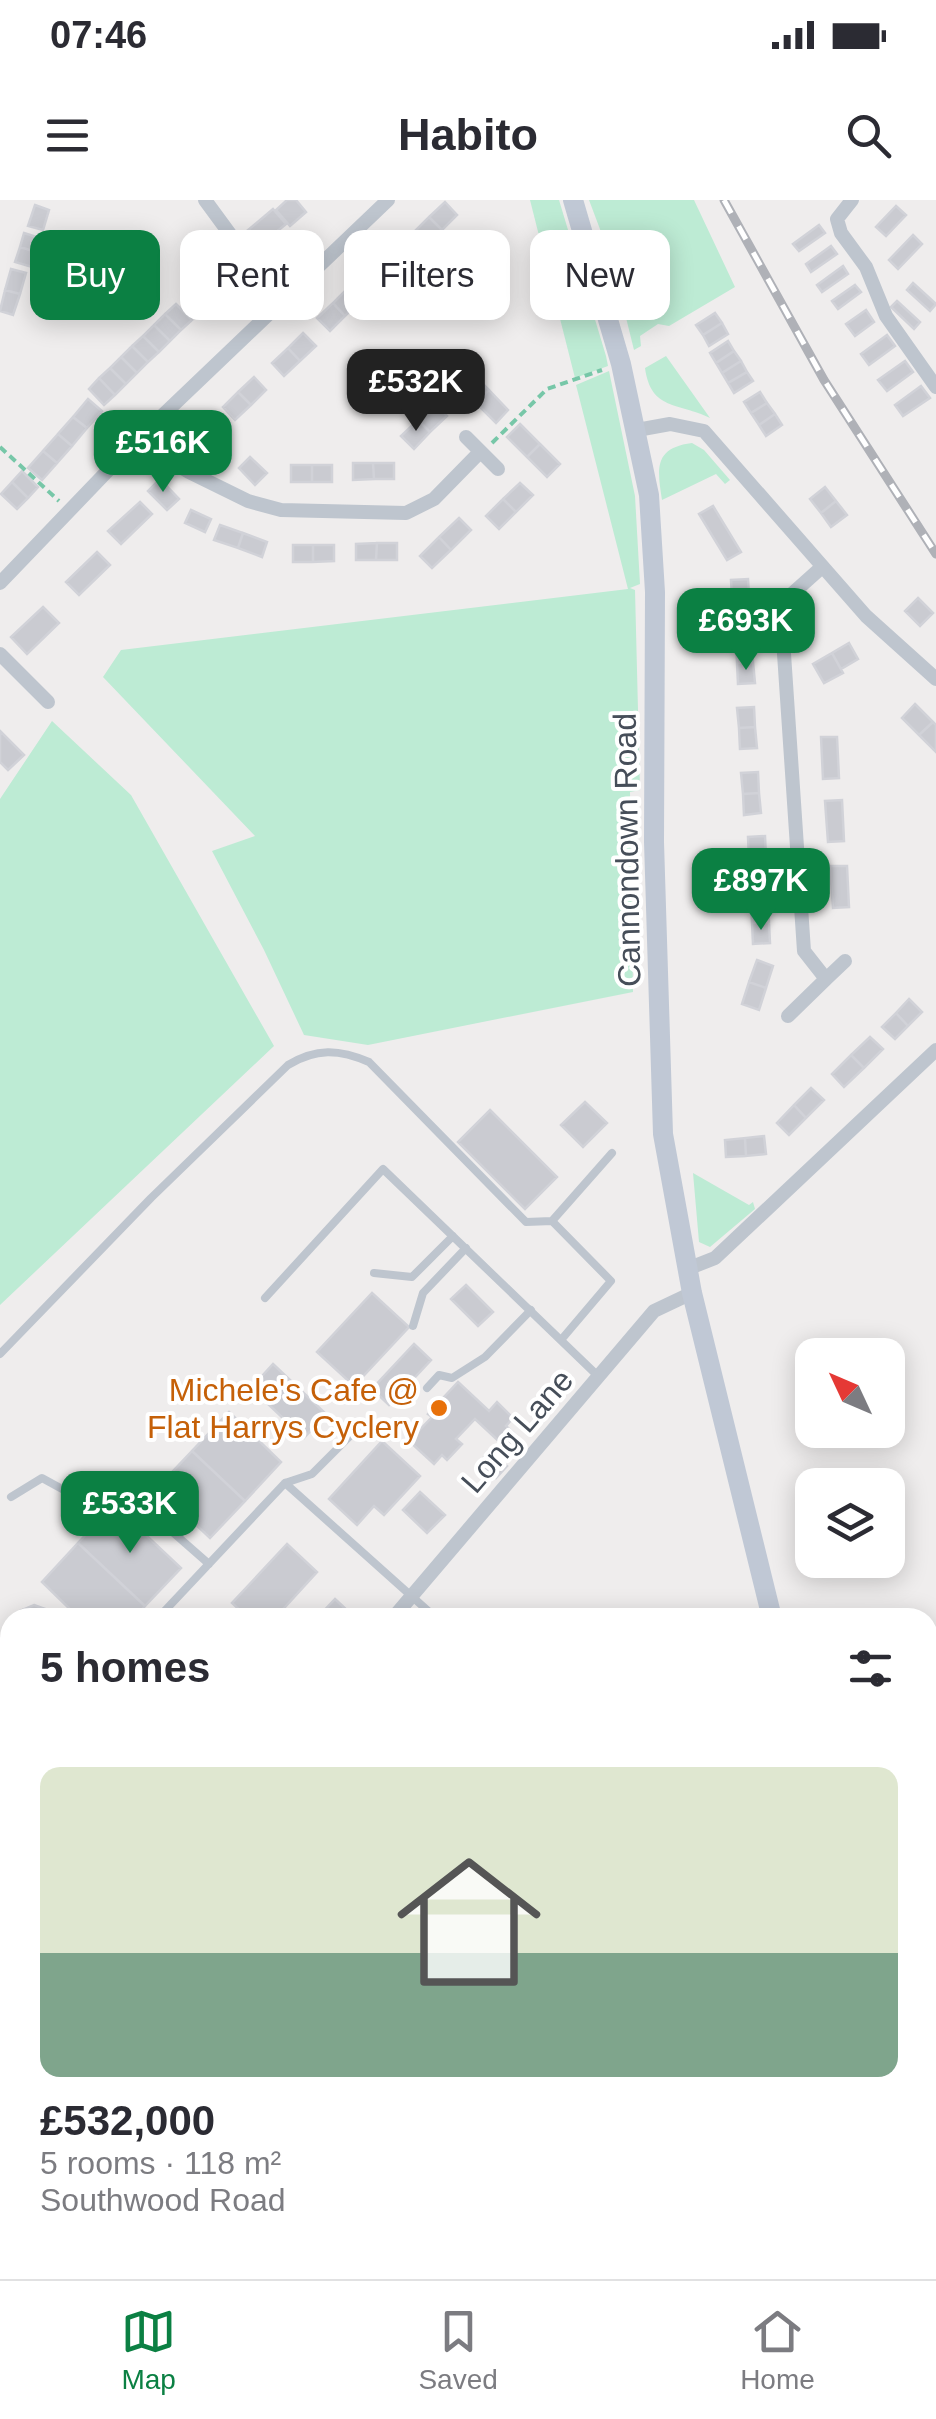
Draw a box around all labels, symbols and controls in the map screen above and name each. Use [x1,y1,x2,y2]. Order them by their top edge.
text: 07:46 [50,14,147,56]
icon: menu [40,108,95,163]
icon: search [841,108,896,163]
text: Habito [398,109,538,160]
chip: Buy [30,230,160,320]
chip: Rent [180,230,324,320]
chip: Filters [344,230,510,320]
chip: New [530,230,670,320]
pin: £532K [346,349,486,434]
text: £532K [369,363,463,399]
pin: £516K [93,410,233,495]
text: £516K [116,424,210,460]
pin: £693K [676,588,816,673]
text: £693K [699,602,793,638]
street label: Cannondown Road [607,713,647,987]
pin: £897K [691,848,831,933]
text: £897K [714,862,808,898]
north arrow [795,1338,905,1448]
map controls [795,1338,905,1578]
street label: Long Lane [454,1362,580,1500]
place label: Michele's Cafe @ Flat Harrys Cyclery [147,1372,419,1445]
marker: Michele's Cafe @ Flat Harrys Cyclery [428,1397,450,1419]
button: layers [795,1468,905,1578]
pin: £533K [60,1471,200,1556]
text: £533K [83,1485,177,1521]
icon: filters [843,1641,898,1696]
text: 5 homes [40,1644,210,1691]
icon: home [379,1832,559,2012]
text: £532,000 [40,2097,215,2144]
text: 5 rooms · 118 m² [40,2145,281,2181]
text: Southwood Road [40,2182,286,2218]
tab: Map [121,2304,176,2396]
tab: Saved [418,2304,498,2396]
tab: Home [740,2304,815,2396]

